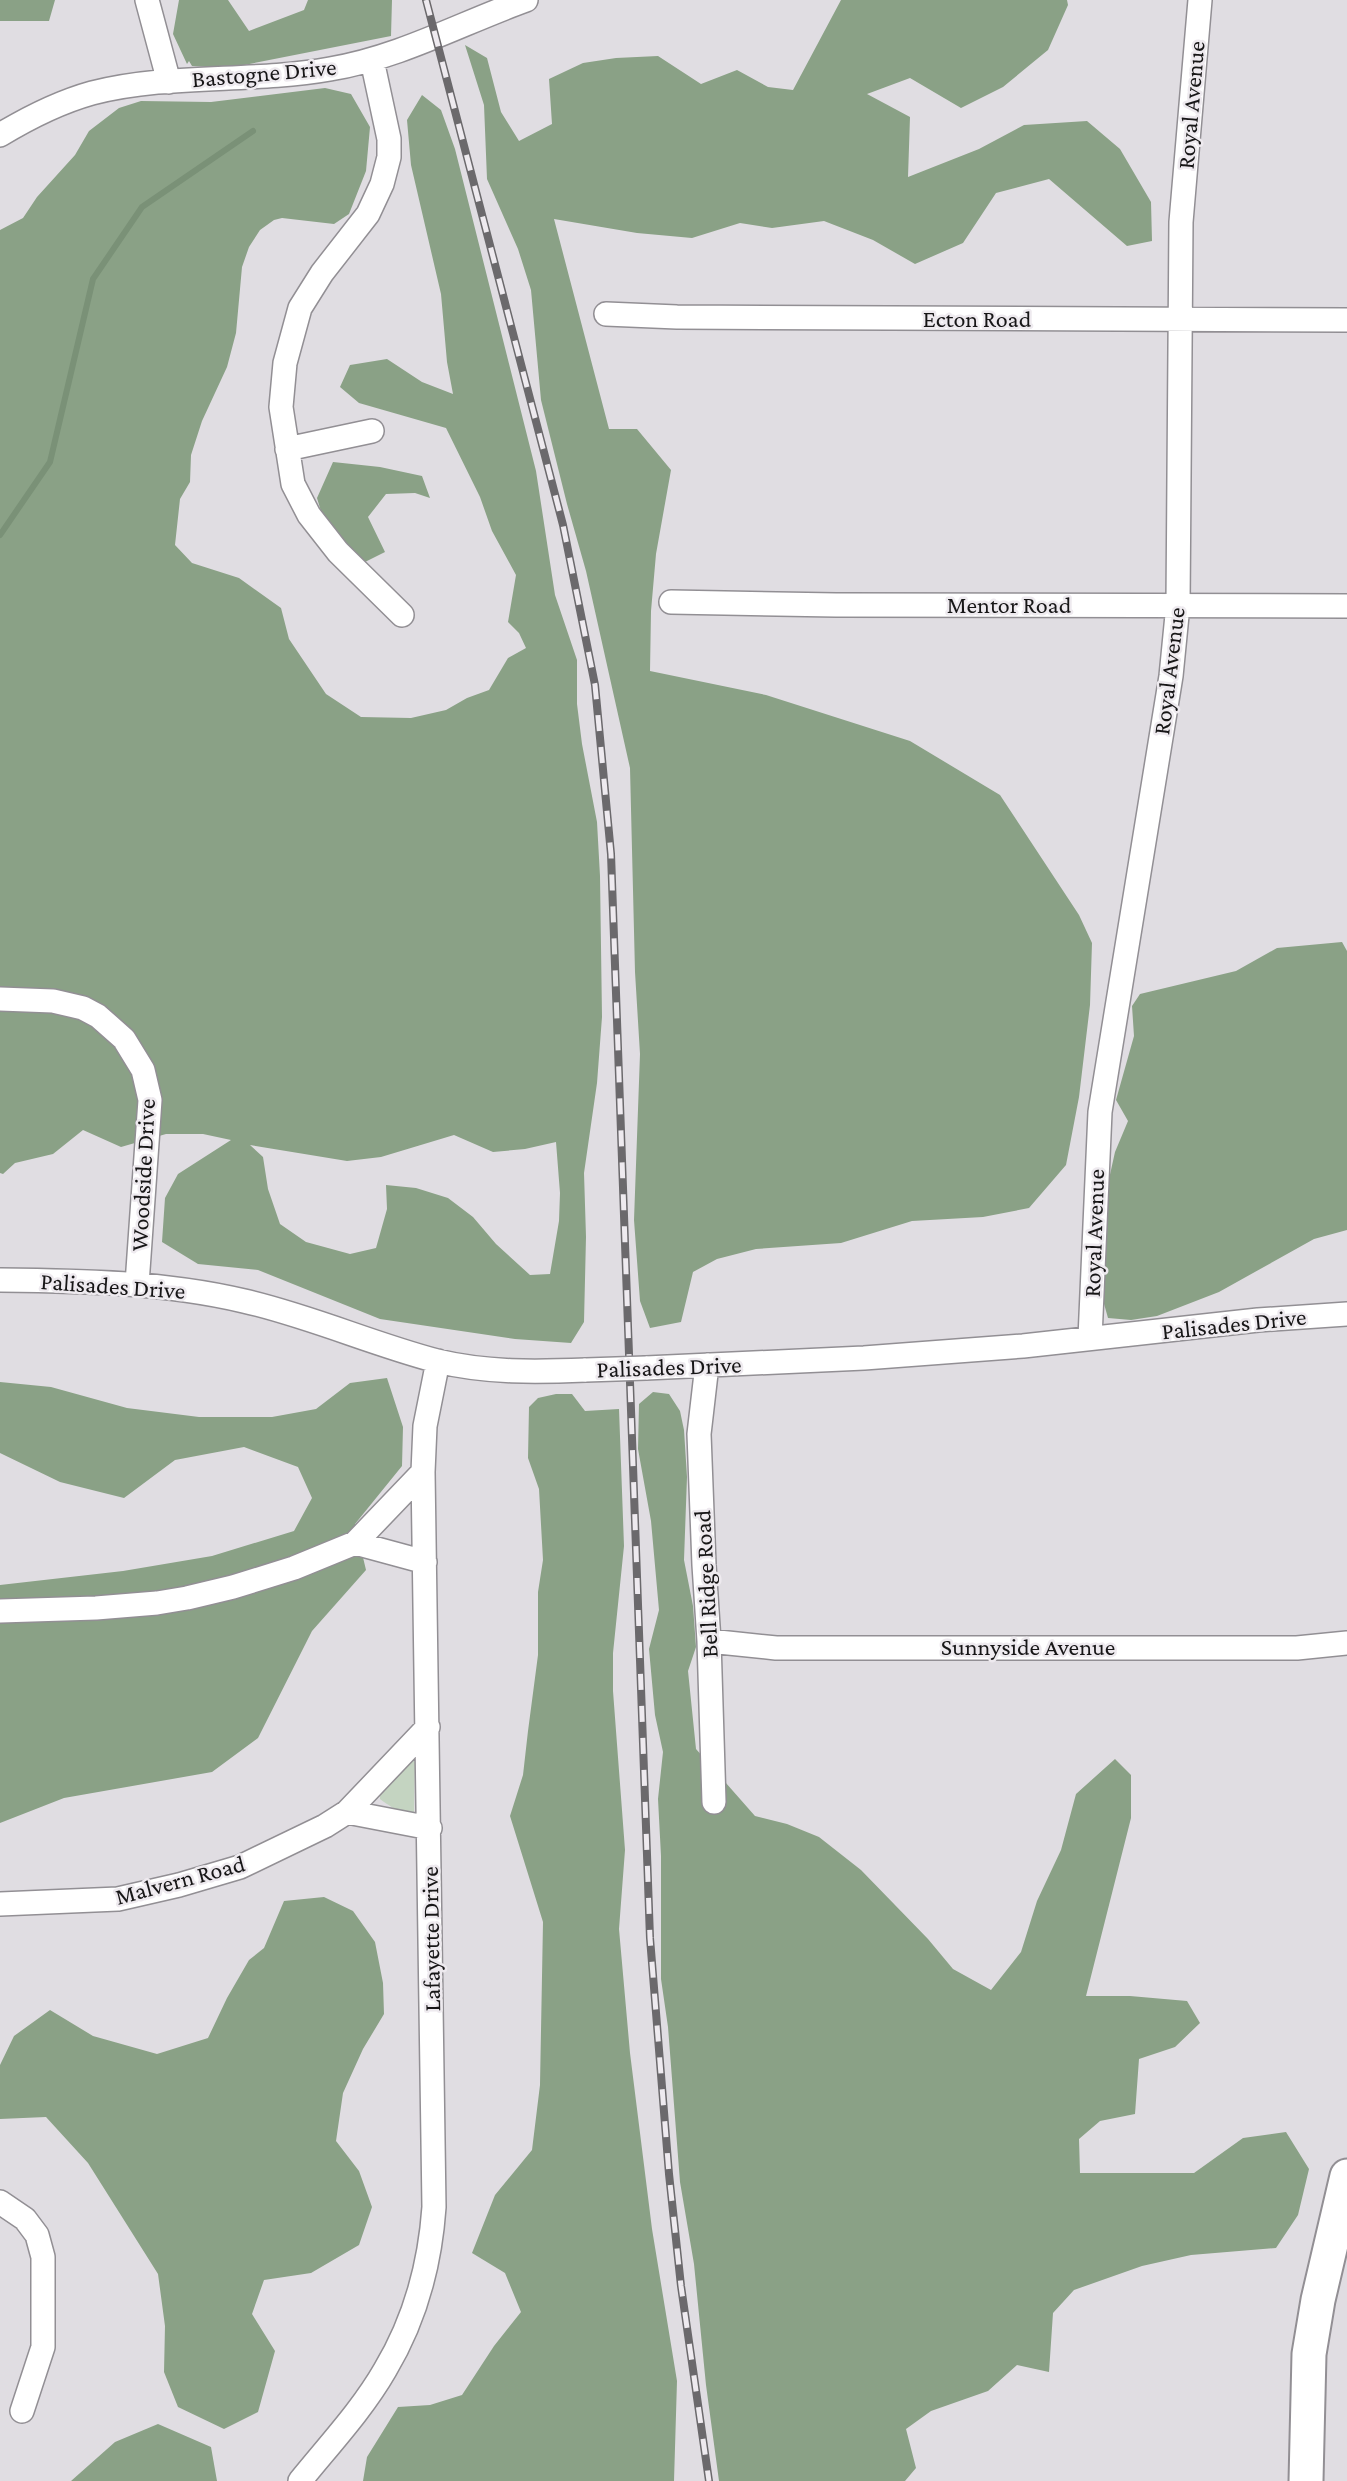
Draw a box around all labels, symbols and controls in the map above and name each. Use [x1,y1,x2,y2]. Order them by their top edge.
street label: Royal Avenue [1171,40,1210,170]
street label: Bastogne Drive [191,53,337,92]
street label: Ecton Road [923,305,1032,332]
street label: Mentor Road [947,591,1072,618]
street label: Royal Avenue [1147,606,1190,736]
street label: Woodside Drive [125,1098,160,1252]
street label: Royal Avenue [1078,1168,1109,1298]
street label: Palisades Drive [40,1267,186,1304]
street label: Palisades Drive [1160,1302,1308,1345]
street label: Palisades Drive [596,1350,742,1383]
street label: Bell Ridge Road [688,1509,723,1659]
street label: Sunnyside Avenue [941,1633,1115,1660]
street label: Malvern Road [112,1849,248,1910]
street label: Lafayette Drive [416,1866,445,2012]

